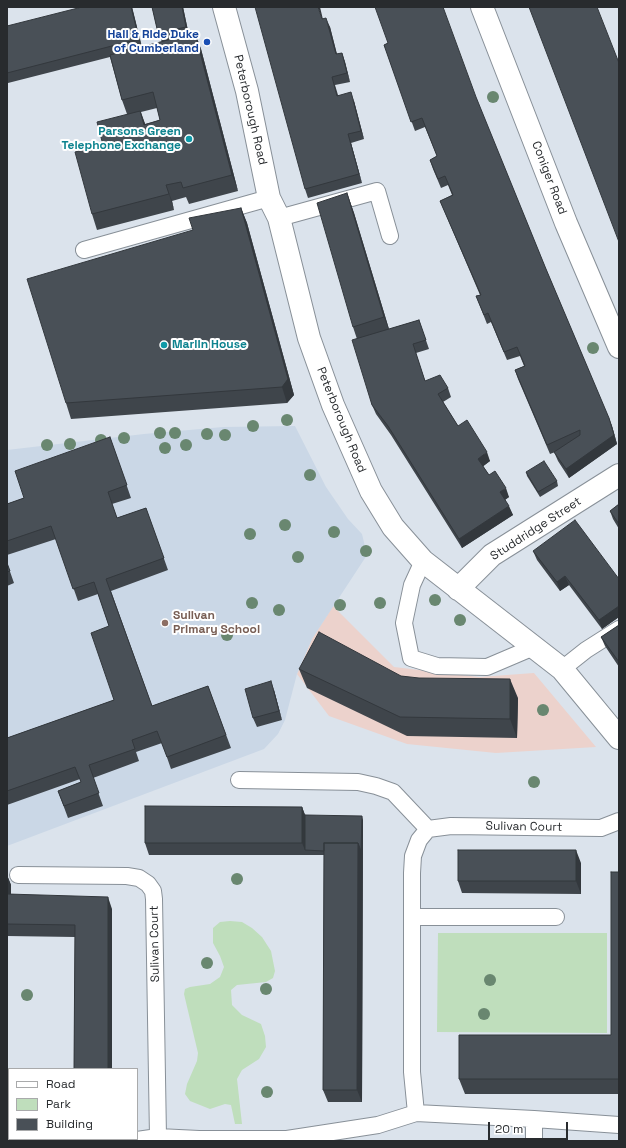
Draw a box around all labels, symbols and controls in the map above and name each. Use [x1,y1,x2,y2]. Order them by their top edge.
place label: Hail & Ride Duke of Cumberland [108,28,199,56]
marker: Hail & Ride Duke of Cumberland [202,37,212,47]
street label: Peterborough Road [230,54,270,166]
place label: Parsons Green Telephone Exchange [62,125,181,153]
marker: Parsons Green Telephone Exchange [184,134,194,144]
street label: Coniger Road [528,139,570,217]
place label: Marlin House [172,338,247,352]
marker: Marlin House [159,340,169,350]
street label: Peterborough Road [313,365,369,475]
street label: Studdridge Street [488,494,584,564]
place label: Sulivan Primary School [173,609,260,637]
marker: Sulivan Primary School [160,618,170,628]
street label: Sulivan Court [486,819,562,835]
street label: Sulivan Court [147,906,163,982]
legend [8,1068,138,1140]
text: Road [46,1076,75,1092]
text: Park [46,1096,71,1112]
scale bar [490,1114,570,1140]
text: Building [46,1116,93,1132]
text: 20 m [495,1121,523,1137]

